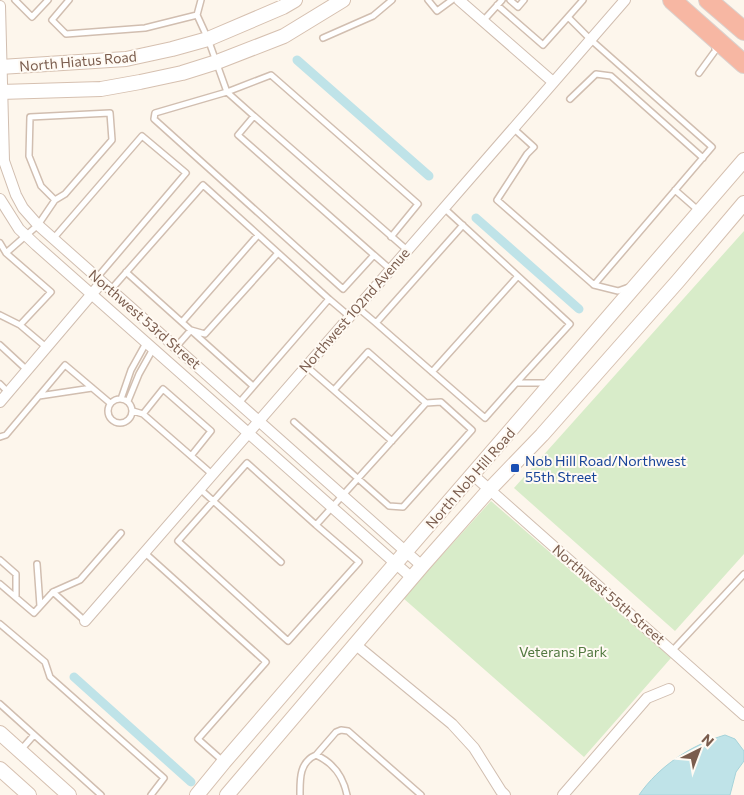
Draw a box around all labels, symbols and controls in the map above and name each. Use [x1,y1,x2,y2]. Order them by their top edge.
street label: North Hiatus Road [19,47,137,75]
street label: Northwest 102nd Avenue [295,244,413,376]
street label: Northwest 53rd Street [85,266,205,372]
street label: North Nob Hill Road [422,424,518,532]
place label: Nob Hill Road/Northwest 55th Street [525,452,686,485]
marker: Nob Hill Road/Northwest 55th Street [509,462,521,474]
street label: Northwest 55th Street [549,541,669,648]
park label: Veterans Park [519,643,607,660]
north arrow [674,725,724,775]
text: N [698,730,718,750]

